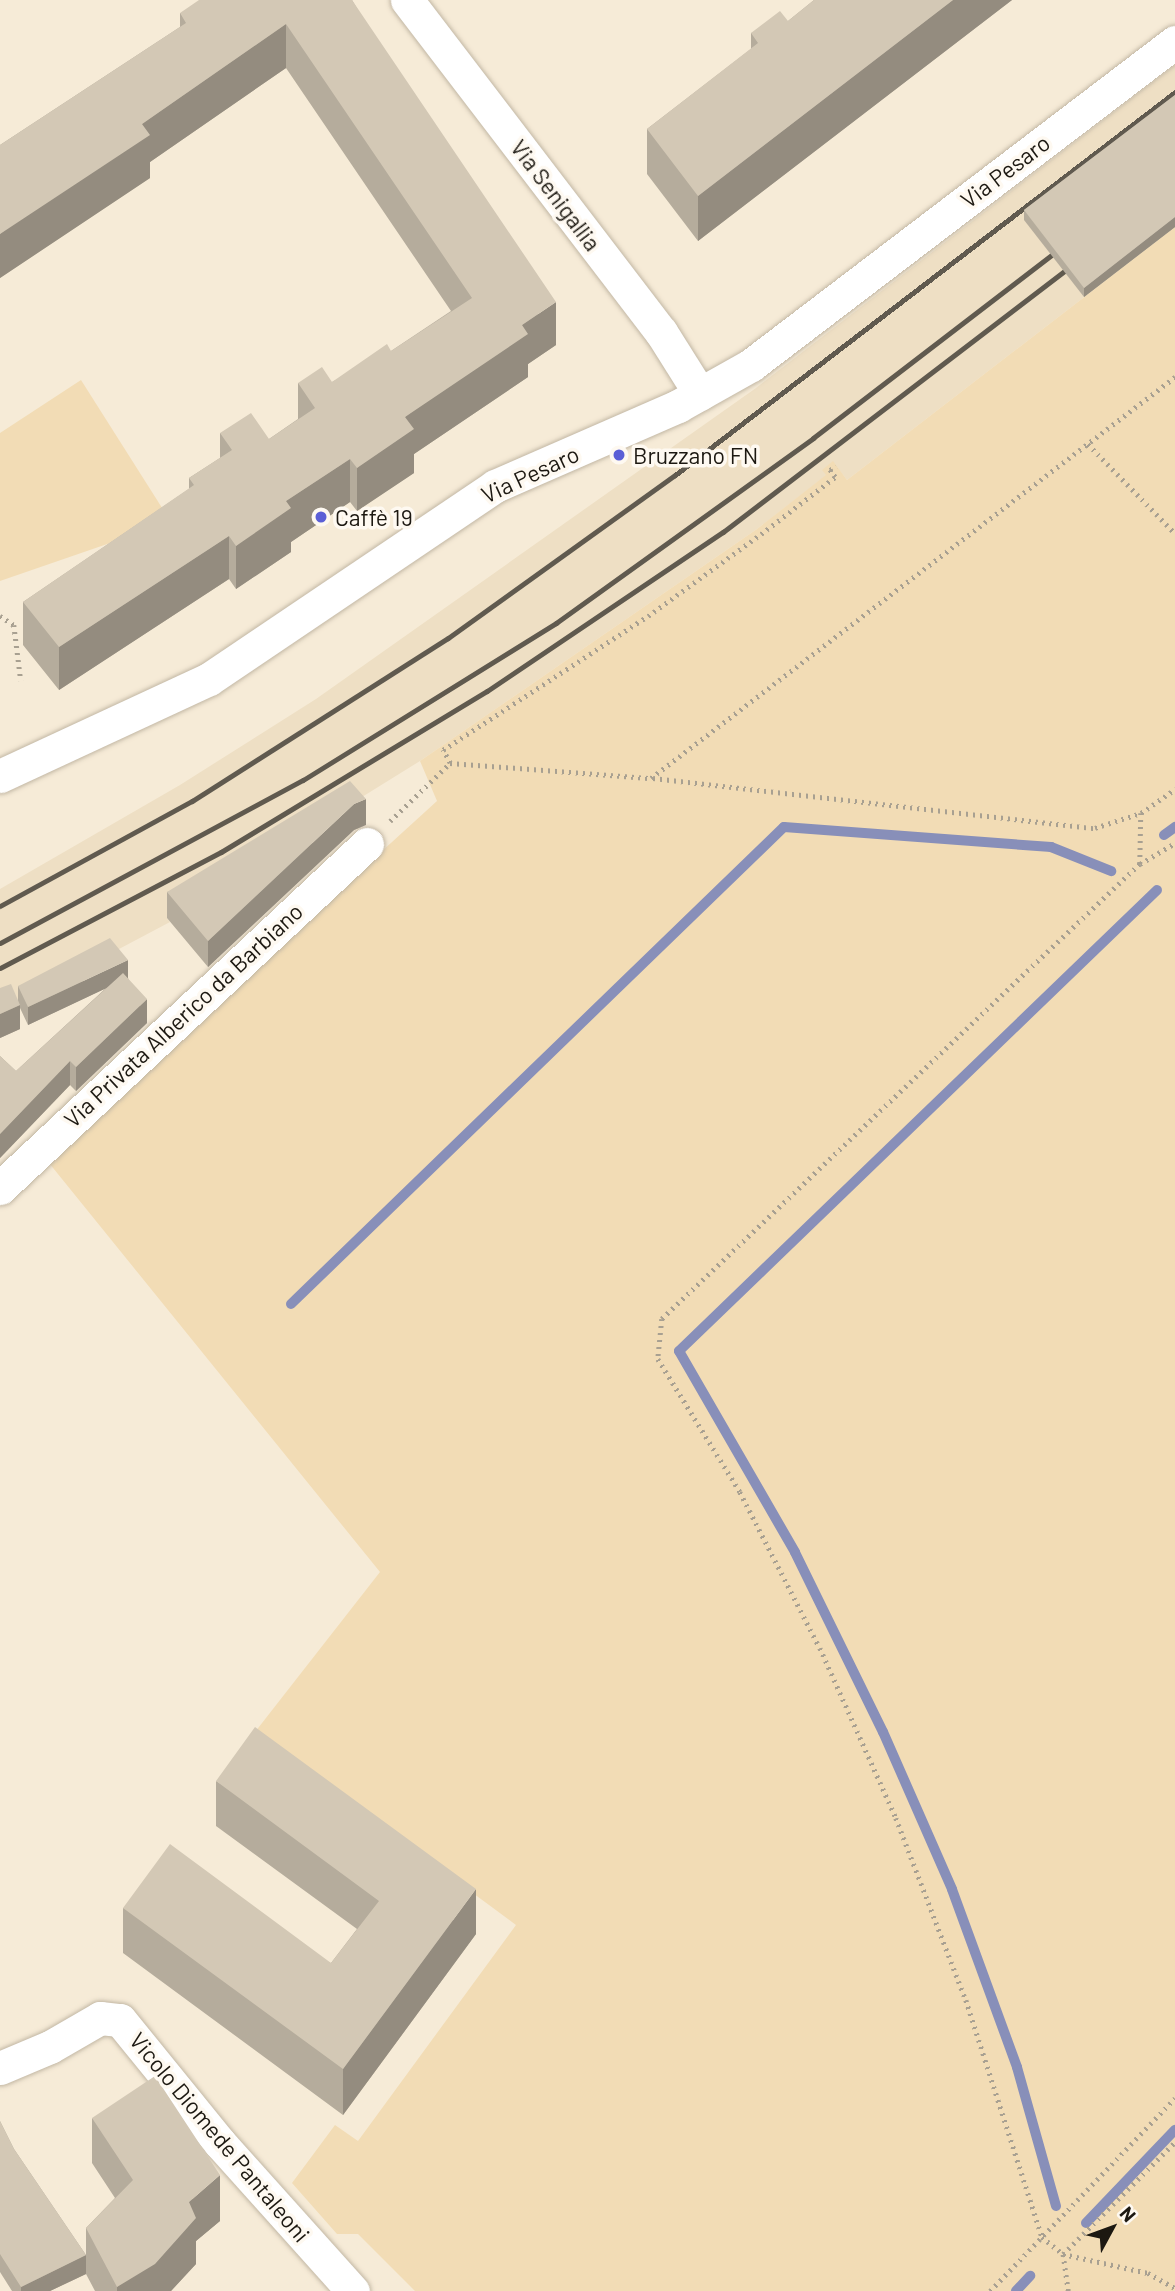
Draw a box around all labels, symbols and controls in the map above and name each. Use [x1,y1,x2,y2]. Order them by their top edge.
street label: Via Pesaro [955,128,1055,214]
street label: Via Senigallia [505,134,607,256]
street label: Via Pesaro [477,439,583,509]
place label: Bruzzano FN [633,441,758,469]
marker: Bruzzano FN [611,447,627,463]
place label: Caffè 19 [335,503,413,531]
marker: Caffè 19 [313,509,329,525]
street label: Via Privata Alberico da Barbiano [58,897,308,1133]
street label: Vicolo Diomede Pantaleoni [124,2026,316,2248]
north arrow [1077,2193,1147,2263]
text: N [1115,2202,1141,2226]

